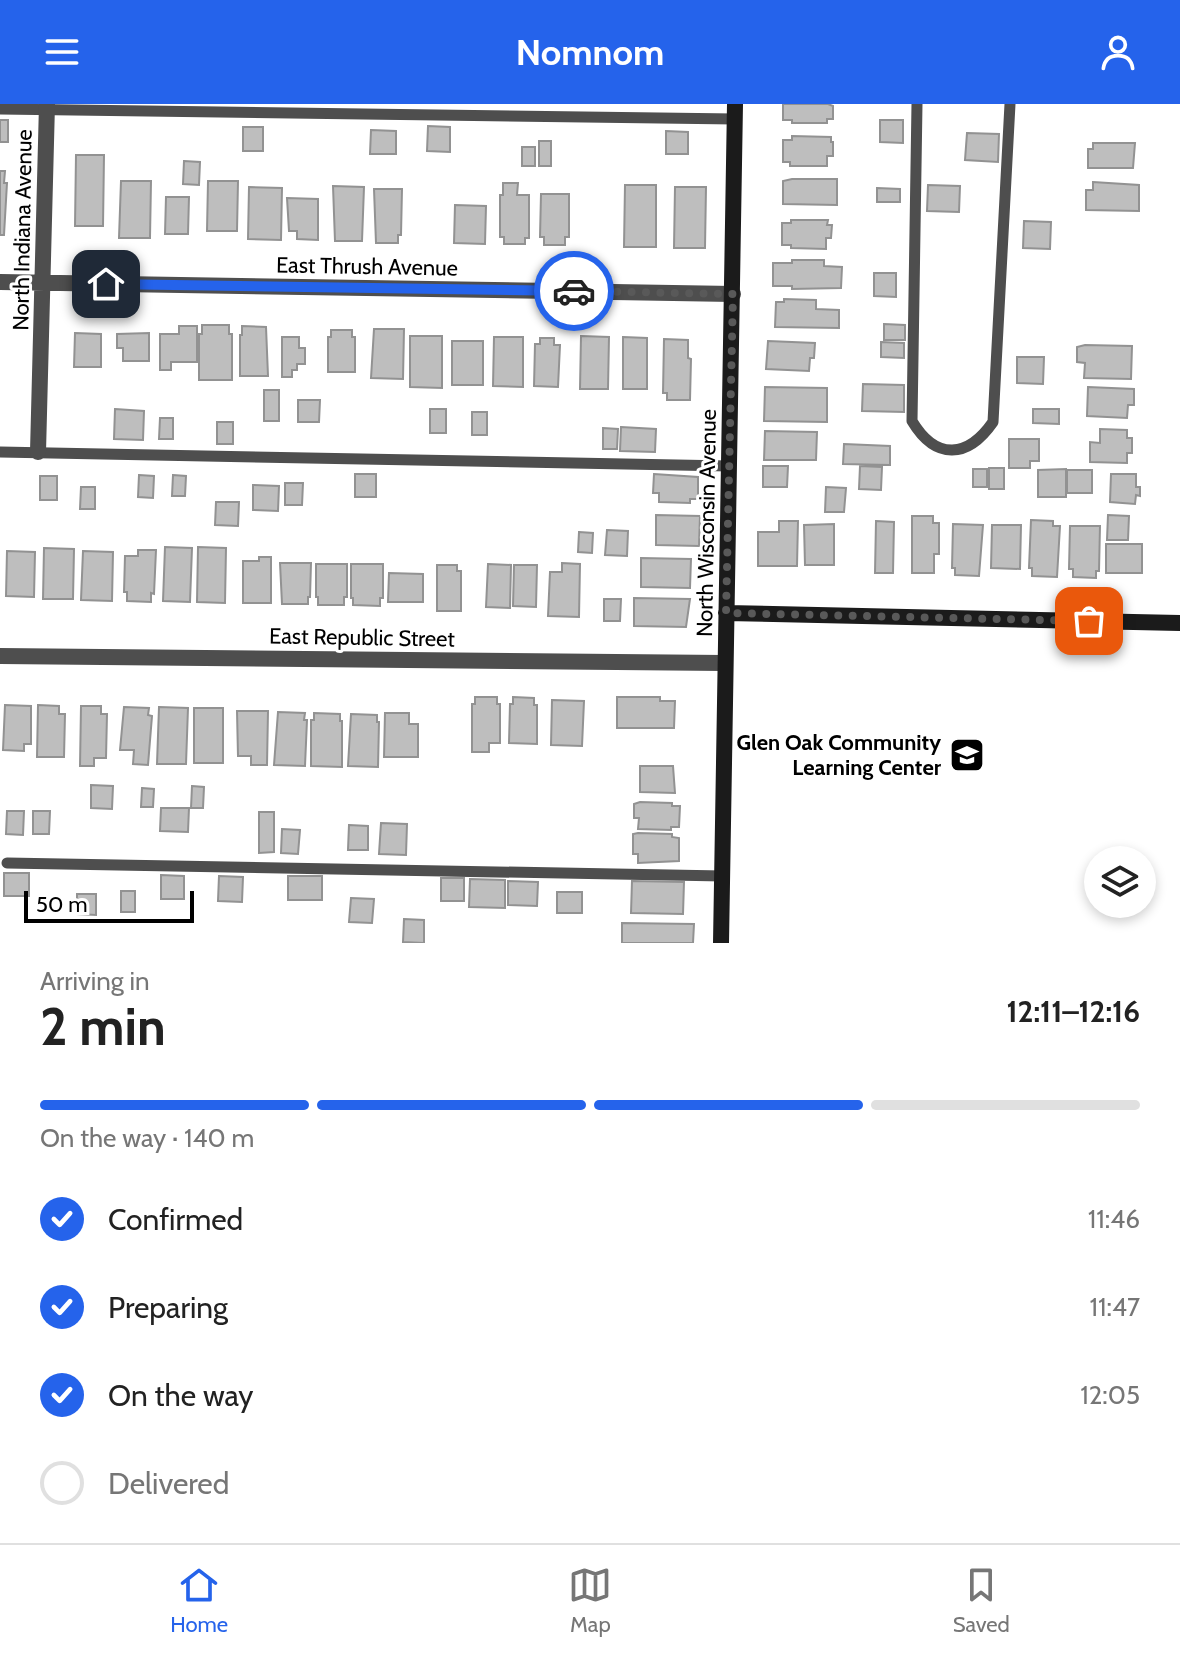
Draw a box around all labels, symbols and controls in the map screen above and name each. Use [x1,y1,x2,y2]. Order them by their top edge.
icon: menu [40,30,84,74]
text: Nomnom [516,30,664,74]
icon: person [1096,30,1140,74]
street label: North Indiana Avenue [7,129,38,331]
pin [72,250,140,318]
street label: East Thrush Avenue [276,251,458,282]
courier [534,251,614,331]
icon: home [84,262,128,306]
icon: car [552,269,596,313]
street label: North Wisconsin Avenue [691,409,722,637]
pin [1055,587,1123,655]
icon: bag [1067,599,1111,643]
street label: East Republic Street [269,622,456,653]
place label: Glen Oak Community Learning Center [737,729,942,781]
school or university icon: Glen Oak Community Learning Center [948,736,986,774]
map controls [1084,846,1156,918]
button: layers [1084,846,1156,918]
scale bar [24,887,194,923]
text: 50 m [36,891,88,918]
text: Arriving in [40,965,150,997]
text: 12:11–12:16 [1007,993,1140,1030]
text: 2 min [40,995,166,1058]
text: On the way · 140 m [40,1122,254,1154]
icon: check [40,1197,84,1241]
text: Confirmed [108,1201,243,1238]
text: 11:46 [1088,1203,1140,1235]
icon: check [40,1285,84,1329]
text: Preparing [108,1289,228,1326]
text: 11:47 [1090,1291,1140,1323]
icon: check [40,1373,84,1417]
text: On the way [108,1377,253,1414]
text: 12:05 [1080,1379,1140,1411]
text: Delivered [108,1465,229,1502]
tab: Home [170,1563,228,1638]
tab: Map [568,1563,612,1638]
tab: Saved [953,1563,1010,1638]

